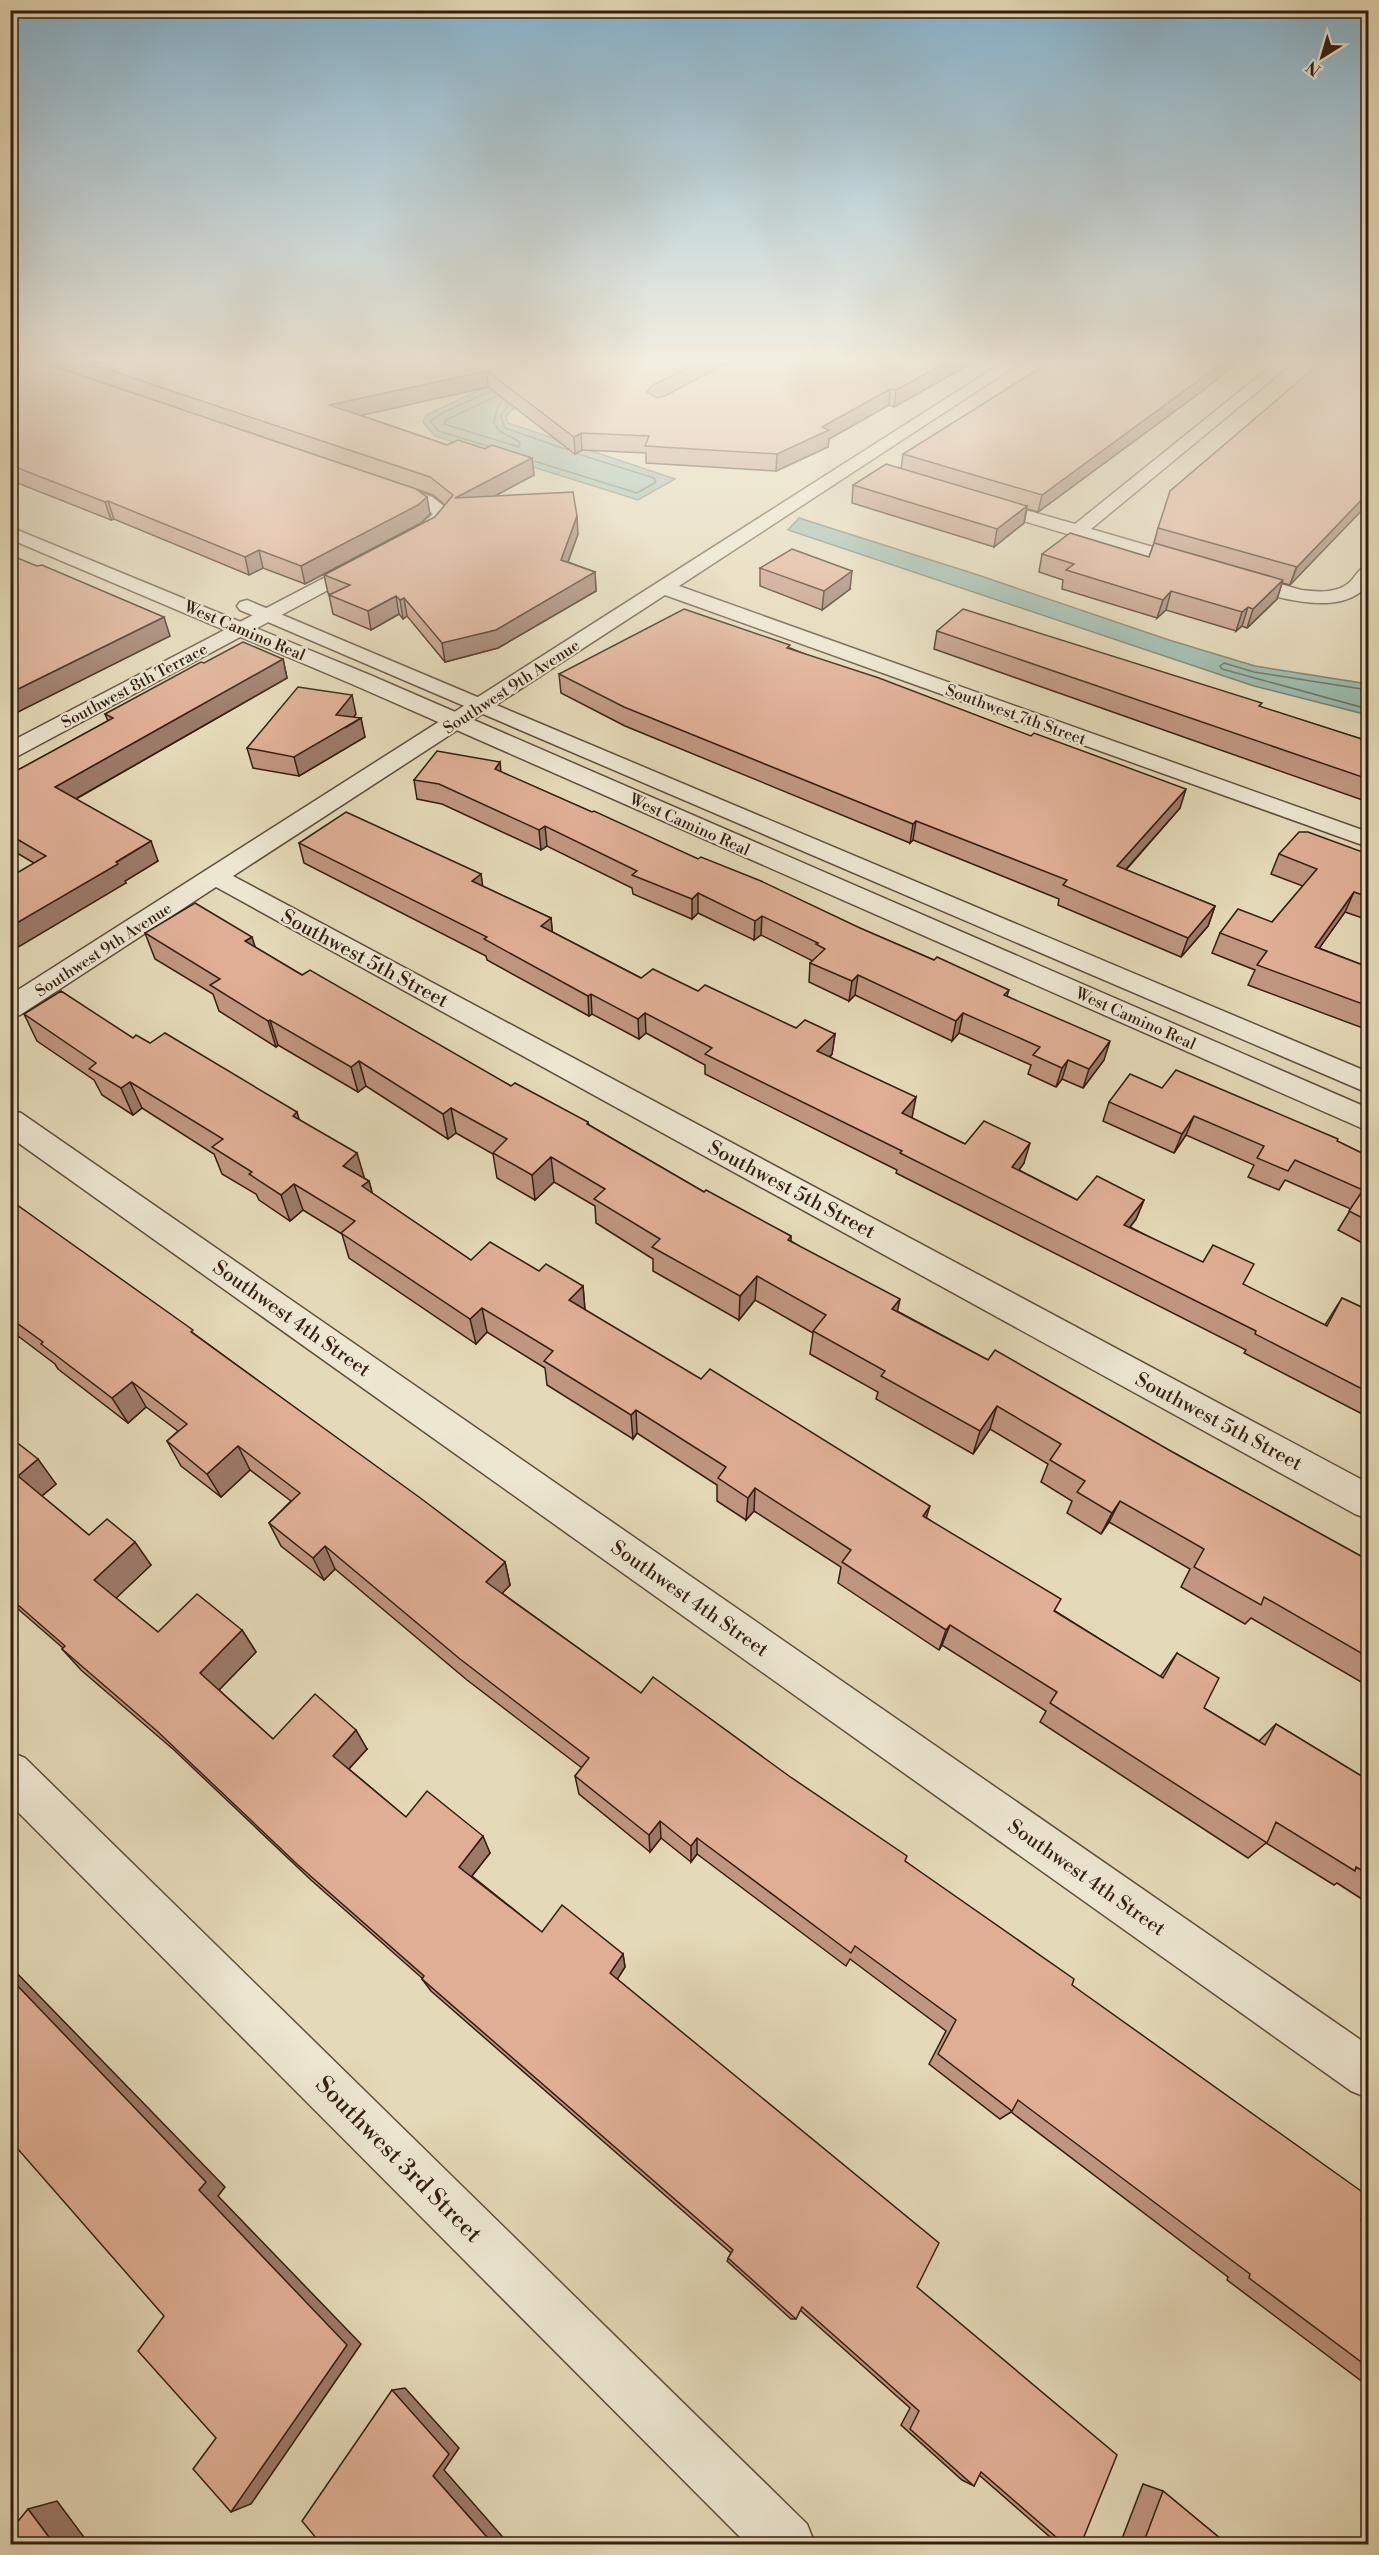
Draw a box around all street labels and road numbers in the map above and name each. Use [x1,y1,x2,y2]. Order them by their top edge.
street label: West Camino Real [180,596,308,666]
street label: Southwest 9th Avenue [439,635,584,738]
street label: Southwest 8th Terrace [58,639,211,733]
street label: Southwest 7th Street [943,680,1089,750]
street label: West Camino Real [625,789,753,861]
street label: Southwest 9th Avenue [31,898,176,1001]
street label: Southwest 5th Street [276,905,452,1014]
street label: West Camino Real [1071,983,1199,1055]
street label: Southwest 5th Street [703,1136,879,1245]
street label: Southwest 4th Street [207,1255,375,1383]
street label: Southwest 5th Street [1130,1368,1306,1477]
street label: Southwest 4th Street [605,1535,773,1663]
street label: Southwest 4th Street [1002,1814,1170,1942]
street label: Southwest 3rd Street [309,2070,488,2250]

